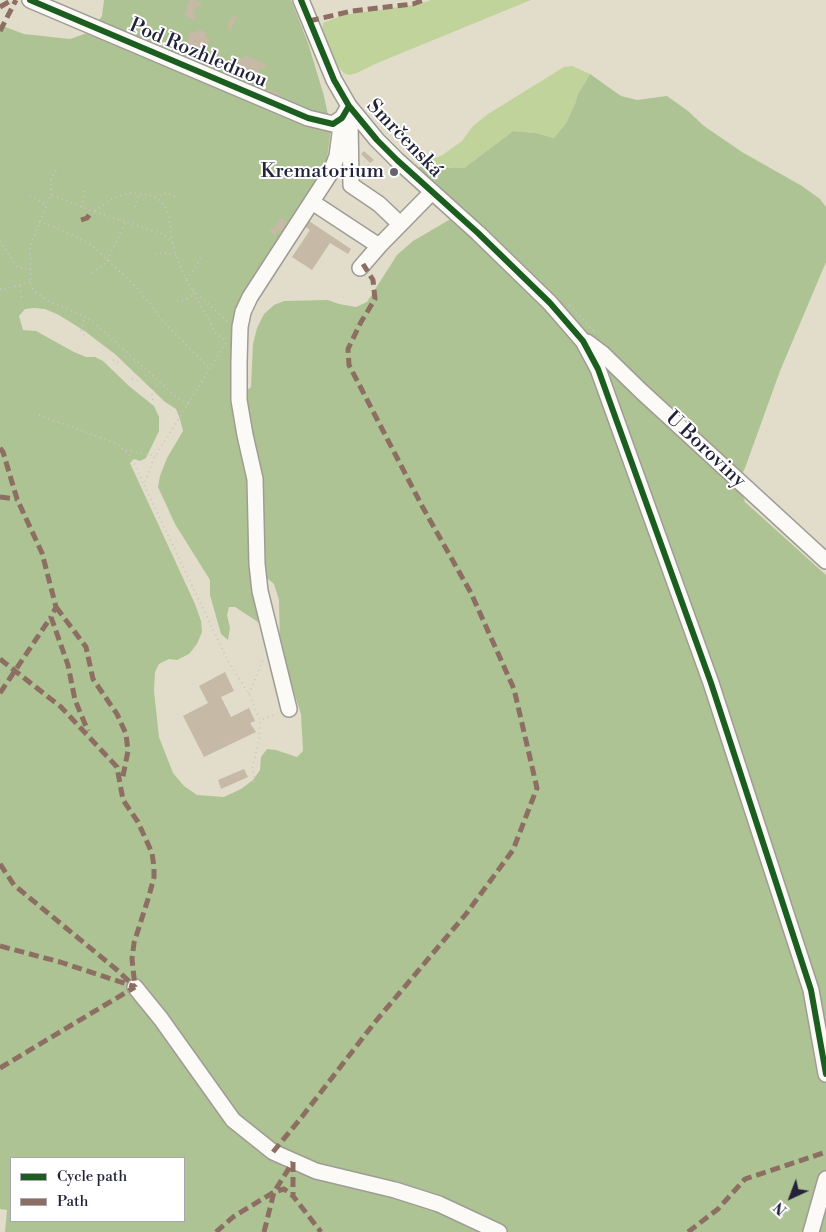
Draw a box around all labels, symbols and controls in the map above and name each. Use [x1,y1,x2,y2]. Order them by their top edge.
street label: Pod Rozhlednou [125,14,271,94]
street label: Smrčenská [361,95,447,183]
place label: Krematorium [261,160,384,184]
marker: Krematorium [388,166,400,178]
street label: U Boroviny [660,407,750,493]
legend [10,1157,185,1222]
text: Cycle path [57,1167,127,1186]
north arrow [766,1172,816,1222]
text: Path [57,1192,89,1211]
text: N [771,1198,791,1218]

